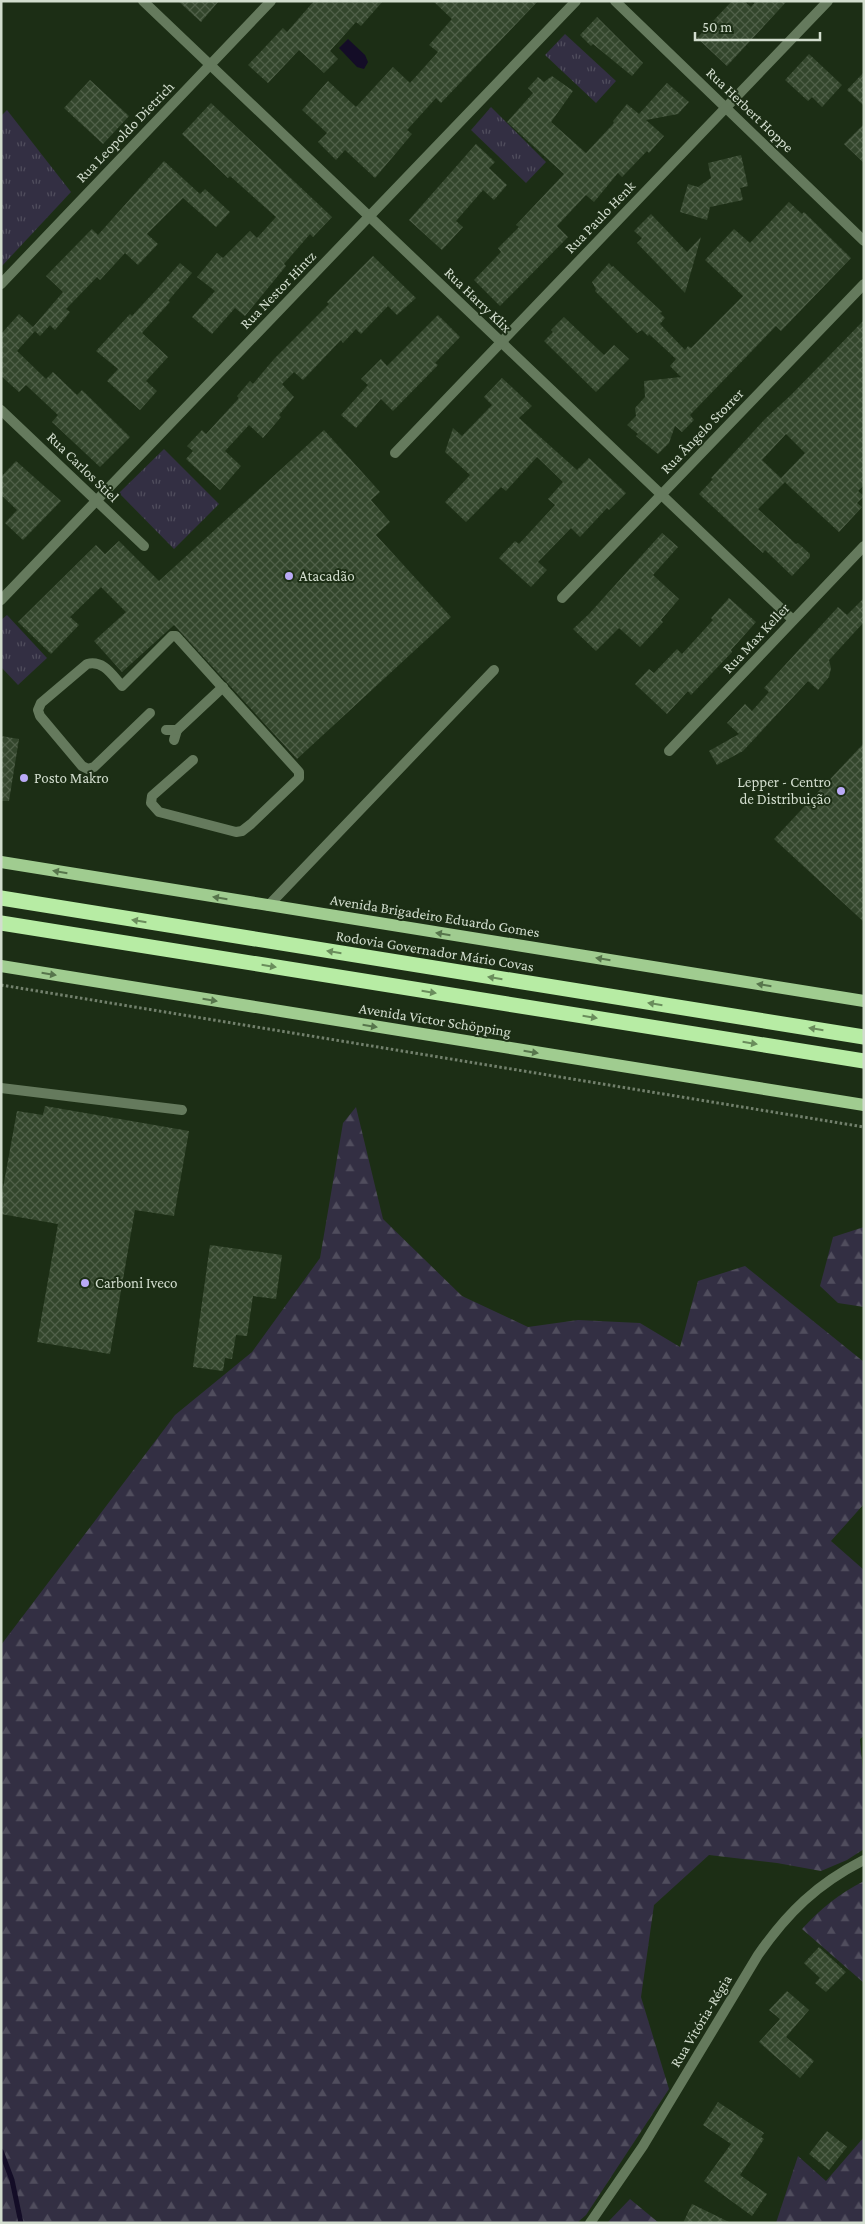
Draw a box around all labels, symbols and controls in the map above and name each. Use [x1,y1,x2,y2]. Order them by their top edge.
scale bar [695,10,820,42]
text: 50 m [702,19,732,35]
street label: Rua Herbert Hoppe [703,64,797,157]
street label: Rua Leopoldo Dietrich [73,78,178,186]
street label: Rua Paulo Henk [562,177,639,256]
street label: Rua Nestor Hintz [237,248,319,332]
street label: Rua Harry Klix [441,264,515,337]
street label: Rua Ângelo Storrer [657,385,748,478]
street label: Rua Carlos Stiel [44,429,122,505]
place label: Atacadão [299,568,355,584]
marker: Atacadão [283,570,295,582]
street label: Rua Max Keller [719,599,793,676]
place label: Posto Makro [34,770,109,786]
marker: Posto Makro [18,772,30,784]
place label: Lepper - Centro de Distribuição [737,774,831,808]
marker: Lepper - Centro de Distribuição [835,785,847,797]
one-way arrow [51,867,67,875]
street label: Avenida Brigadeiro Eduardo Gomes [329,892,541,941]
one-way arrow [212,894,228,902]
one-way arrow [131,916,147,924]
street label: Rodovia Governador Mário Covas [335,927,535,975]
one-way arrow [434,929,450,937]
one-way arrow [326,948,342,956]
one-way arrow [595,955,611,963]
one-way arrow [261,962,277,970]
one-way arrow [42,970,58,978]
one-way arrow [486,973,502,981]
one-way arrow [755,980,771,988]
one-way arrow [422,988,438,996]
one-way arrow [202,996,218,1004]
one-way arrow [647,999,663,1007]
street label: Avenida Victor Schöpping [358,1000,512,1041]
one-way arrow [582,1014,598,1022]
one-way arrow [363,1022,379,1030]
one-way arrow [807,1025,823,1033]
one-way arrow [743,1040,759,1048]
one-way arrow [523,1048,539,1056]
place label: Carboni Iveco [95,1275,177,1291]
marker: Carboni Iveco [79,1277,91,1289]
street label: Rua Vitória-Régia [667,1972,736,2071]

